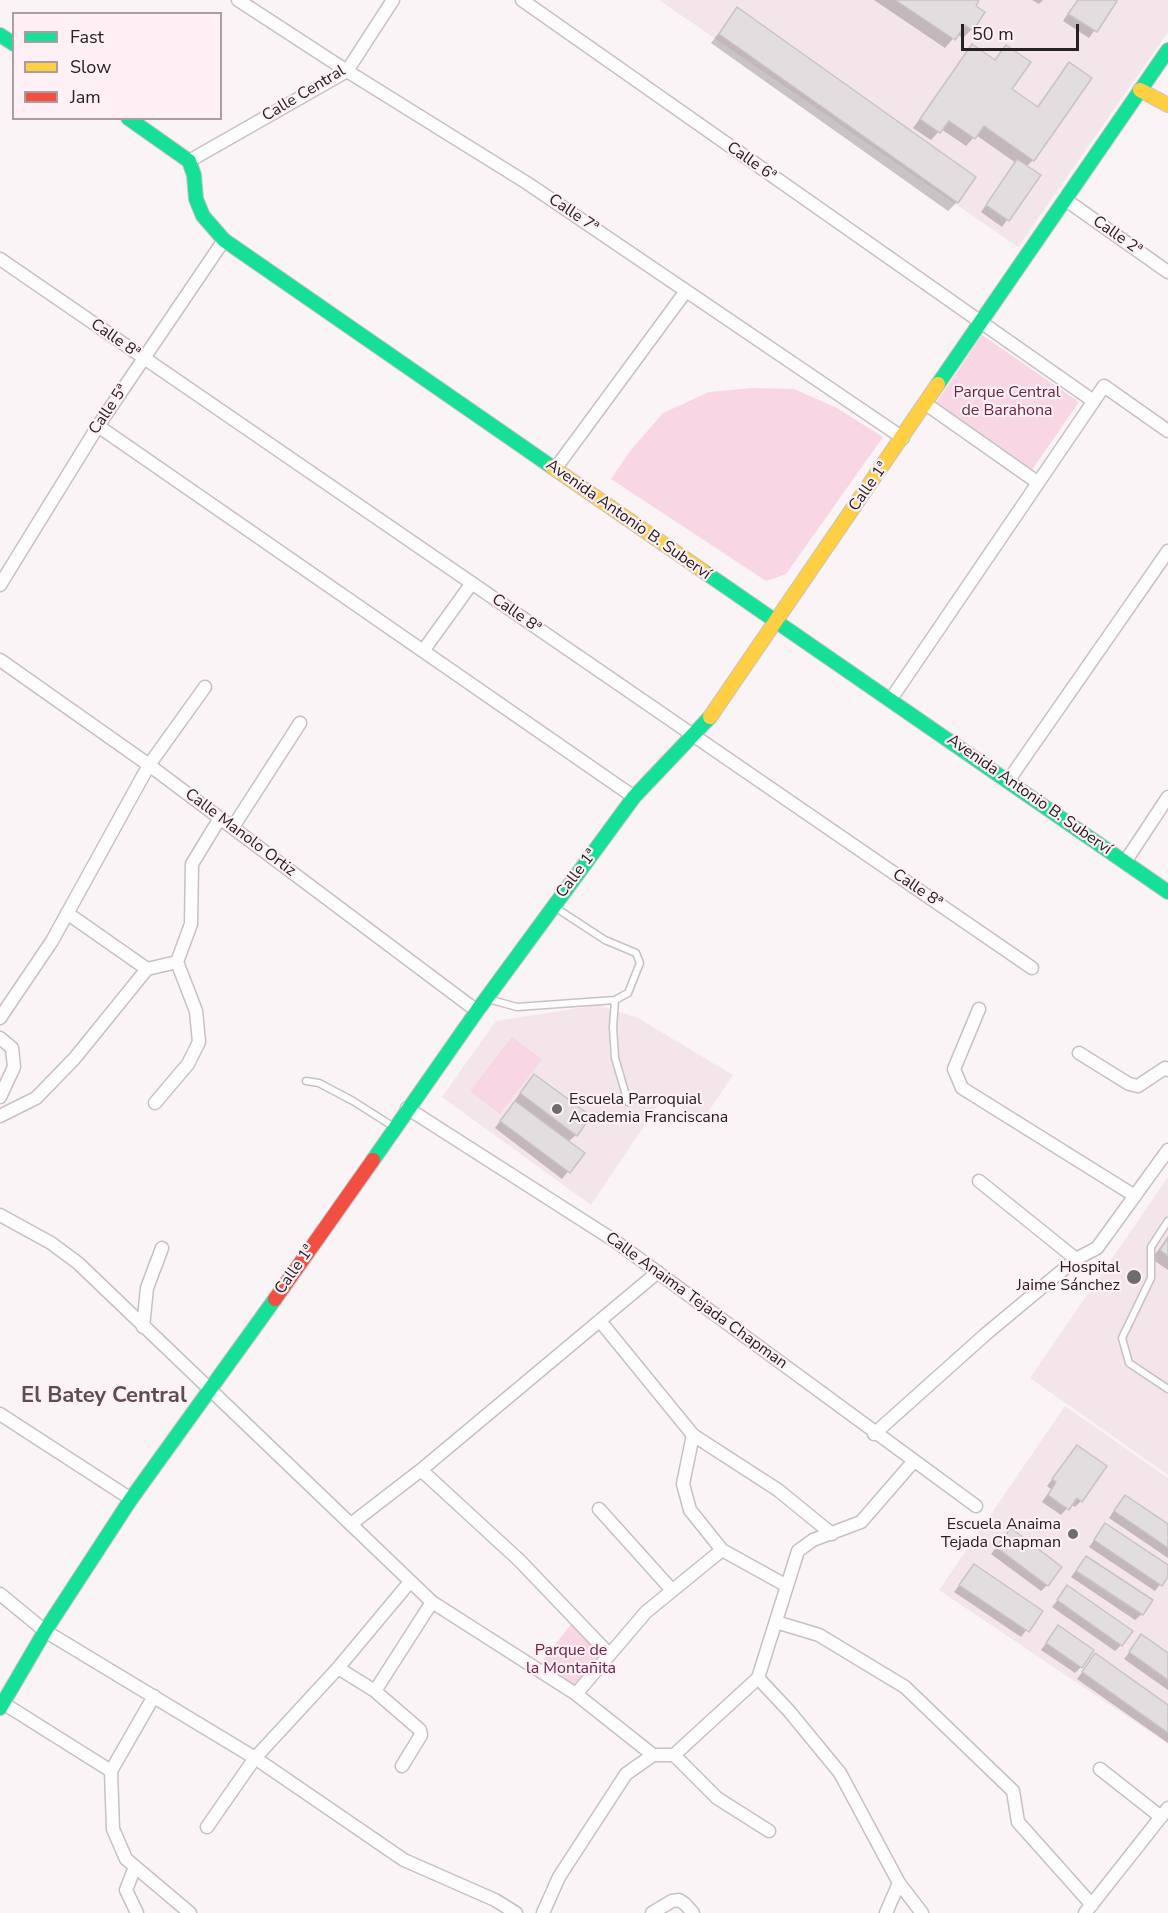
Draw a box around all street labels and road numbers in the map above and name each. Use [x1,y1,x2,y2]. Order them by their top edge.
street label: Calle Central [259,62,349,126]
street label: Calle 6ª [723,138,779,186]
street label: Calle 7ª [544,190,602,238]
street label: Calle 2ª [1089,212,1145,260]
street label: Calle 8ª [87,315,143,363]
street label: Calle 5ª [85,381,133,439]
street label: Avenida Antonio B. Suberví [542,456,714,584]
street label: Calle 1ª [845,459,893,515]
street label: Calle 8ª [488,590,544,638]
street label: Avenida Antonio B. Suberví [943,731,1115,859]
street label: Calle Manolo Ortiz [181,785,299,881]
street label: Calle 1ª [553,846,601,902]
street label: Calle 8ª [888,865,946,913]
street label: Calle Anaima Tejada Chapman [601,1229,791,1373]
street label: Calle 1ª [271,1242,319,1298]

